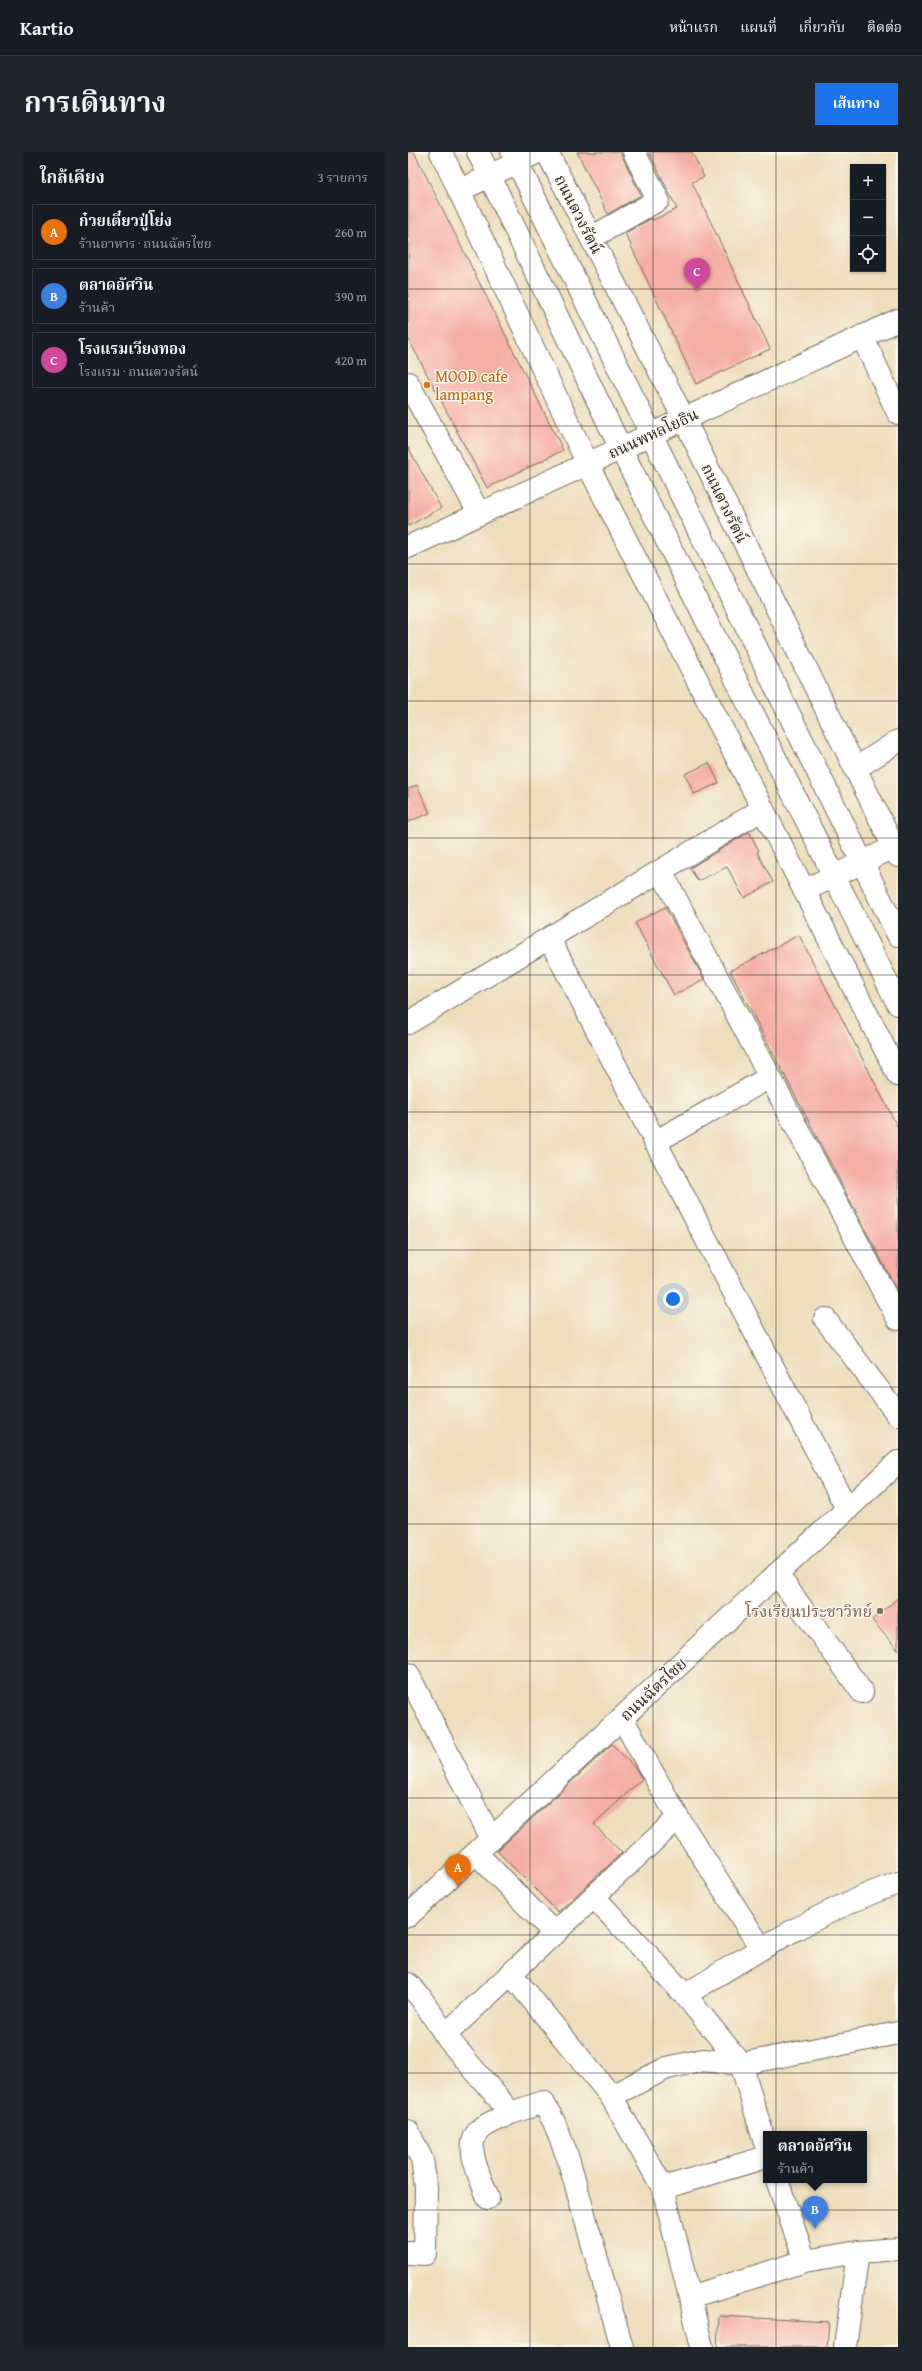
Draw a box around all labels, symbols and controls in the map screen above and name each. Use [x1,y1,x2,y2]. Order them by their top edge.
text: Kartio [20,14,74,42]
text: หน้าแรก [669,17,718,37]
text: แผนที่ [740,17,777,37]
text: เกี่ยวกับ [799,17,845,37]
text: ติดต่อ [867,17,902,37]
text: การเดินทาง [24,81,166,122]
button: เส้นทาง [815,83,898,125]
text: ใกล้เคียง [40,164,105,189]
map controls [850,164,886,272]
button: + [850,164,886,200]
text: 3 รายการ [317,168,368,187]
street label: ถนนดวงรัตน์ [549,170,609,258]
button: − [850,200,886,236]
text: ก๋วยเตี๋ยวปู่โย่ง [79,210,172,231]
text: A [50,223,58,242]
text: 260 m [335,223,367,242]
text: ร้านอาหาร · ถนนฉัตรไชย [79,234,212,253]
button: locate [850,236,886,272]
pin: C [684,258,710,291]
text: ตลาดอัศวิน [79,274,153,295]
text: B [50,287,58,306]
text: 390 m [335,287,367,306]
text: ร้านค้า [79,298,115,317]
text: โรงแรมเวียงทอง [79,338,186,359]
text: C [50,351,58,370]
text: 420 m [335,351,367,370]
text: โรงแรม · ถนนดวงรัตน์ [79,362,198,381]
place label: MOOD cafe lampang [435,364,508,406]
marker: MOOD cafe lampang [422,380,432,390]
street label: ถนนพหลโยธิน [604,402,702,464]
street label: ถนนดวงรัตน์ [695,459,755,547]
your location [663,1289,683,1309]
place label: โรงเรียนประชาวิทย์ [744,1599,872,1623]
marker: โรงเรียนประชาวิทย์ [875,1606,885,1616]
street label: ถนนฉัตรไชย [614,1652,692,1726]
pin: A [445,1854,471,1887]
popup [763,2131,867,2183]
text: ตลาดอัศวิน [778,2135,852,2156]
text: ร้านค้า [778,2159,814,2178]
pin: B [802,2196,828,2229]

